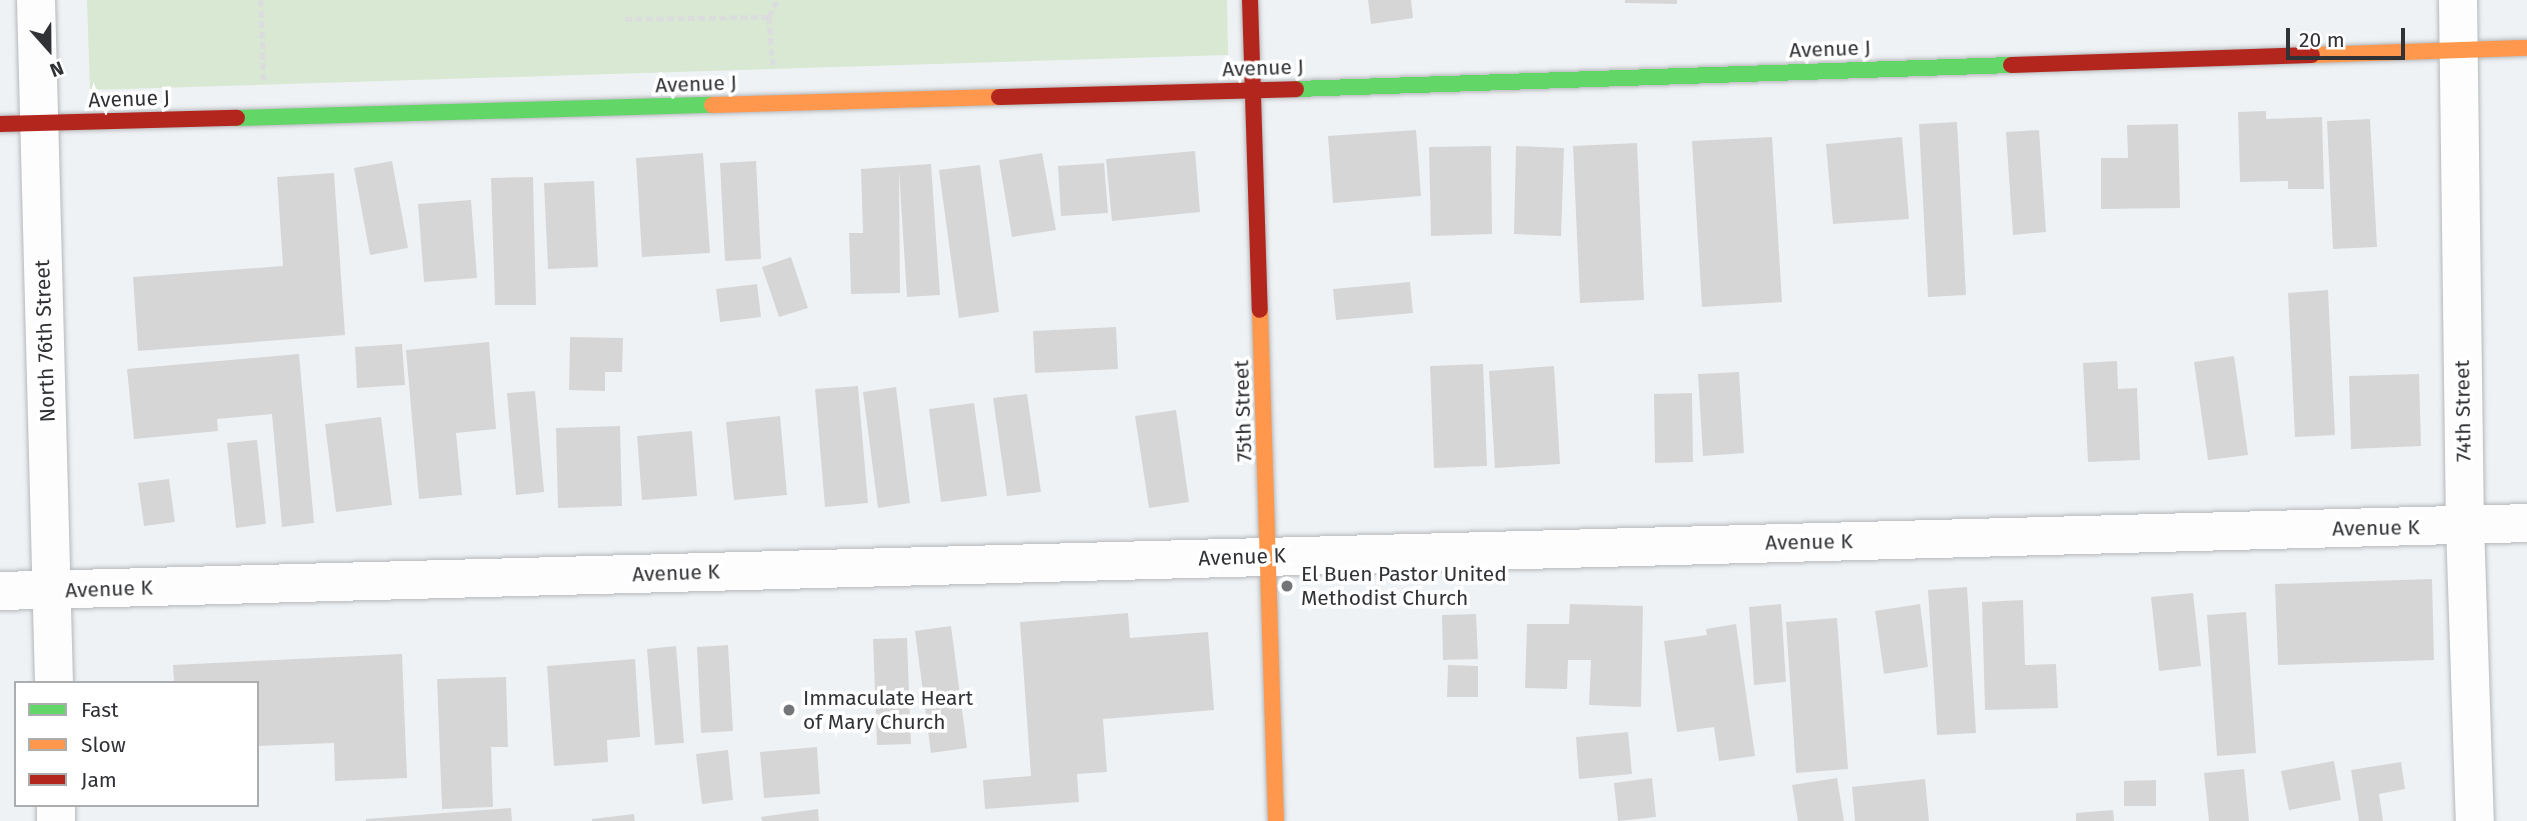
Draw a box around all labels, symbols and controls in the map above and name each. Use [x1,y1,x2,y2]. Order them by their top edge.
north arrow [14,14,84,84]
scale bar [2289,14,2408,58]
text: 20 m [2299,27,2345,53]
street label: Avenue J [1789,35,1871,63]
street label: Avenue J [1222,54,1304,82]
text: N [47,56,67,82]
street label: Avenue J [655,70,737,98]
street label: Avenue J [88,85,170,113]
street label: North 76th Street [30,259,60,423]
street label: 75th Street [1229,360,1257,462]
street label: 74th Street [2450,360,2476,462]
street label: Avenue K [2332,515,2420,541]
street label: Avenue K [1765,529,1853,555]
street label: Avenue K [1198,543,1286,571]
street label: Avenue K [632,559,720,587]
place label: El Buen Pastor United Methodist Church [1301,561,1507,611]
street label: Avenue K [65,575,153,603]
marker: El Buen Pastor United Methodist Church [1279,578,1295,594]
legend [14,681,259,807]
place label: Immaculate Heart of Mary Church [803,685,973,735]
text: Fast [81,697,119,723]
marker: Immaculate Heart of Mary Church [781,702,797,718]
text: Slow [81,732,126,758]
text: Jam [81,767,117,793]

